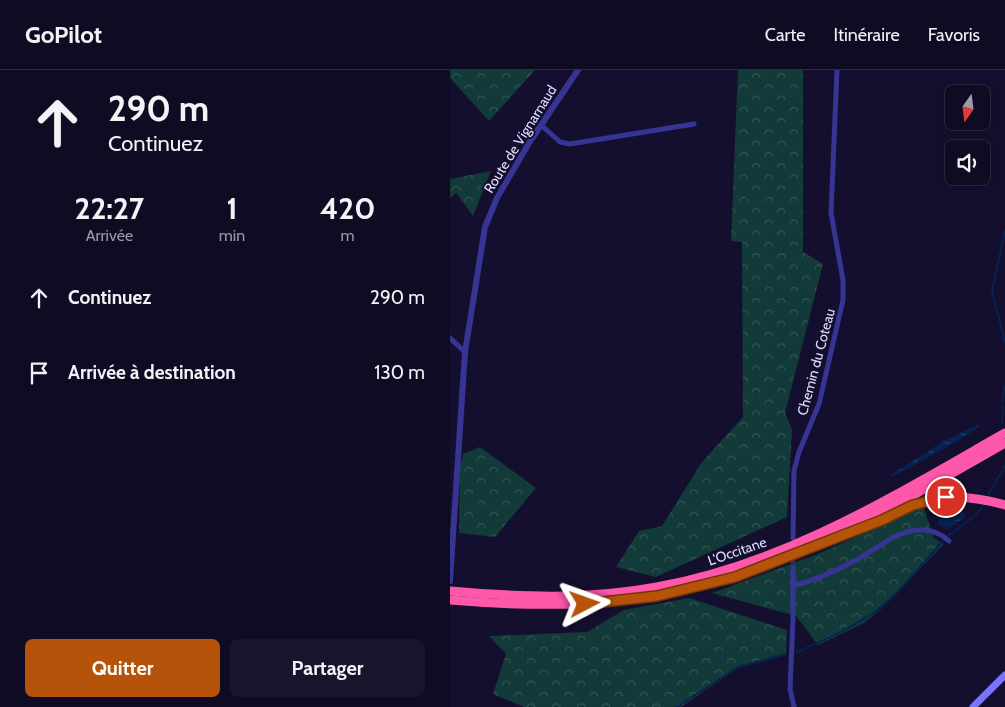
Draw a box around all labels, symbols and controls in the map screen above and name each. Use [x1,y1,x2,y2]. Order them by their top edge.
text: GoPilot [25,20,102,49]
text: Carte [765,24,805,46]
text: Itinéraire [833,24,900,46]
text: Favoris [928,24,980,46]
street label: Route de Vignarnaud [480,82,560,196]
north arrow [945,85,990,130]
map controls [945,85,990,185]
text: 290 m [108,87,209,130]
icon: ahead [25,90,90,155]
text: Continuez [108,130,203,157]
button: sound [945,140,990,185]
text: 22:27 [75,190,144,227]
text: 1 [226,190,237,227]
text: 420 [320,190,375,227]
text: Arrivée [86,226,133,245]
text: min [219,226,245,245]
text: m [341,226,355,245]
icon: ahead [25,284,53,312]
text: Continuez [68,286,151,309]
text: 290 m [370,286,425,309]
street label: Chemin du Coteau [793,307,839,417]
icon: arrive [25,359,53,387]
text: Arrivée à destination [68,361,236,384]
text: 130 m [374,361,425,384]
pin [925,476,967,518]
icon: arrive [932,483,960,511]
street label: L'Occitane [705,533,769,569]
position arrow [558,577,610,629]
button: Quitter [25,639,220,697]
button: Partager [230,639,425,697]

